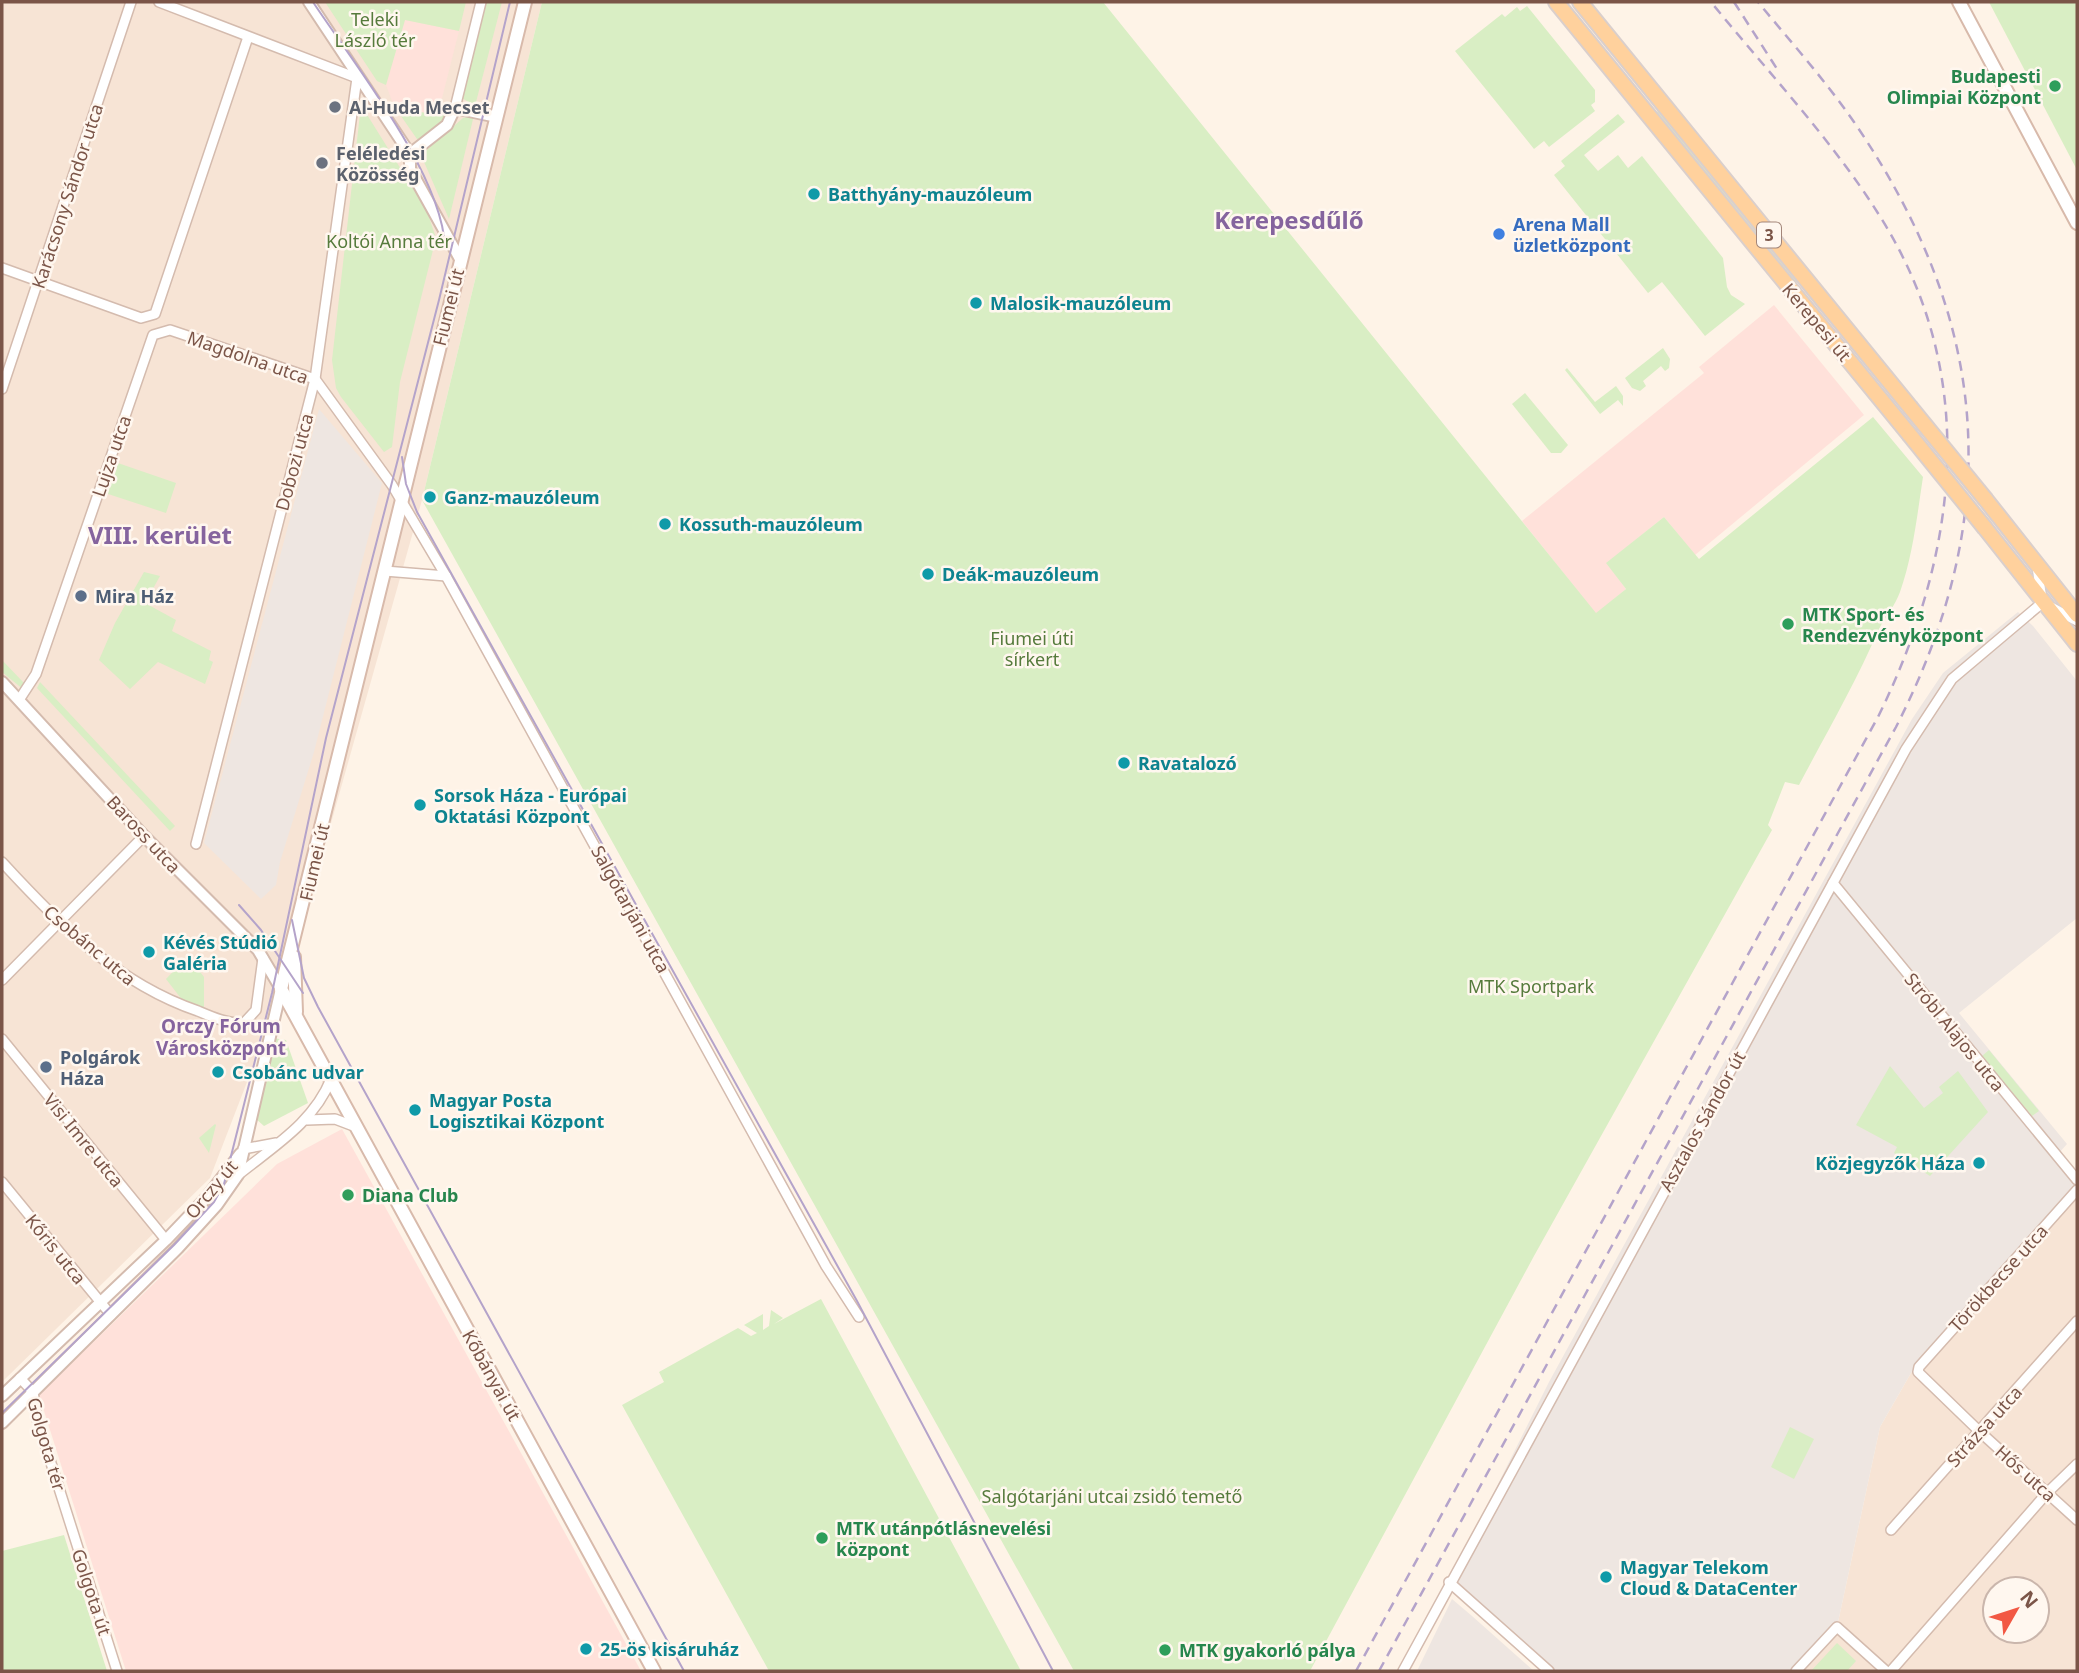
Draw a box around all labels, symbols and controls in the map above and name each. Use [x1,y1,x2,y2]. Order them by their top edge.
park label: Teleki László tér [335,7,416,52]
place label: Budapesti Olimpiai Központ [1887,64,2041,109]
marker: Budapesti Olimpiai Központ [2047,78,2063,94]
place label: Al-Huda Mecset [349,95,490,119]
marker: Al-Huda Mecset [327,99,343,115]
street label: Karácsony Sándor utca [26,100,108,292]
place label: Feléledési Közösség [336,141,425,186]
marker: Feléledési Közösség [314,155,330,171]
place label: Batthyány-mauzóleum [828,182,1032,206]
marker: Batthyány-mauzóleum [806,186,822,202]
district label: Kerepesdűlő [1214,203,1364,236]
place label: Arena Mall üzletközpont [1513,212,1631,257]
road number: 3 [1757,222,1781,247]
marker: Arena Mall üzletközpont [1491,226,1507,242]
park label: Koltói Anna tér [326,229,453,253]
street label: Fiumei út [427,265,469,348]
street label: Kerepesi út [1777,278,1857,367]
place label: Malosik-mauzóleum [990,291,1171,315]
marker: Malosik-mauzóleum [968,295,984,311]
street label: Magdolna utca [184,325,312,389]
street label: Dobozi utca [269,411,319,513]
street label: Lujza utca [86,412,136,500]
place label: Ganz-mauzóleum [444,485,600,509]
marker: Ganz-mauzóleum [422,489,438,505]
place label: Kossuth-mauzóleum [679,512,863,536]
marker: Kossuth-mauzóleum [657,516,673,532]
district label: VIII. kerület [88,518,232,551]
place label: Deák-mauzóleum [942,562,1099,586]
marker: Deák-mauzóleum [920,566,936,582]
place label: Mira Ház [95,584,174,608]
marker: Mira Ház [73,588,89,604]
place label: MTK Sport- és Rendezvényközpont [1802,602,1984,647]
marker: MTK Sport- és Rendezvényközpont [1780,616,1796,632]
park label: Fiumei úti sírkert [990,626,1074,671]
place label: Ravatalozó [1138,751,1237,775]
marker: Ravatalozó [1116,755,1132,771]
place label: Sorsok Háza - Európai Oktatási Központ [434,783,627,828]
street label: Baross utca [102,790,186,878]
marker: Sorsok Háza - Európai Oktatási Központ [412,797,428,813]
street label: Fiumei út [293,820,335,903]
street label: Salgótarjáni utca [586,841,676,977]
street label: Csobánc utca [39,900,141,990]
place label: Kévés Stúdió Galéria [163,930,278,975]
marker: Kévés Stúdió Galéria [141,944,157,960]
street label: Stróbl Alajos utca [1900,968,2010,1096]
park label: MTK Sportpark [1468,974,1594,998]
district label: Orczy Fórum Városközpont [156,1013,286,1061]
place label: Polgárok Háza [60,1045,141,1090]
street label: Asztalos Sándor út [1653,1046,1751,1195]
marker: Polgárok Háza [38,1059,54,1075]
place label: Csobánc udvar [232,1060,364,1084]
marker: Csobánc udvar [210,1064,226,1080]
street label: Visi Imre utca [39,1088,129,1192]
place label: Magyar Posta Logisztikai Központ [429,1088,604,1133]
marker: Magyar Posta Logisztikai Központ [407,1102,423,1118]
place label: Közjegyzők Háza [1815,1151,1965,1175]
street label: Orczy út [179,1154,243,1223]
marker: Közjegyzők Háza [1971,1155,1987,1171]
place label: Diana Club [362,1183,459,1207]
marker: Diana Club [340,1187,356,1203]
street label: Kőris utca [20,1209,92,1289]
street label: Törökbecse utca [1943,1219,2053,1337]
street label: Kőbányai út [457,1325,527,1425]
street label: Strázsa utca [1941,1380,2027,1472]
street label: Golgota tér [22,1395,72,1494]
street label: Hős utca [1991,1439,2061,1507]
park label: Salgótarjáni utcai zsidó temető [982,1484,1242,1508]
place label: MTK utánpótlásnevelési központ [836,1516,1051,1561]
marker: MTK utánpótlásnevelési központ [814,1530,830,1546]
street label: Golgota út [67,1546,117,1639]
place label: Magyar Telekom Cloud & DataCenter [1620,1555,1797,1600]
marker: Magyar Telekom Cloud & DataCenter [1598,1569,1614,1585]
north arrow [1981,1575,2051,1645]
text: N [2014,1585,2044,1613]
place label: 25-ös kisáruház [600,1637,739,1661]
place label: MTK gyakorló pálya [1179,1638,1356,1662]
marker: 25-ös kisáruház [578,1641,594,1657]
marker: MTK gyakorló pálya [1157,1642,1173,1658]

